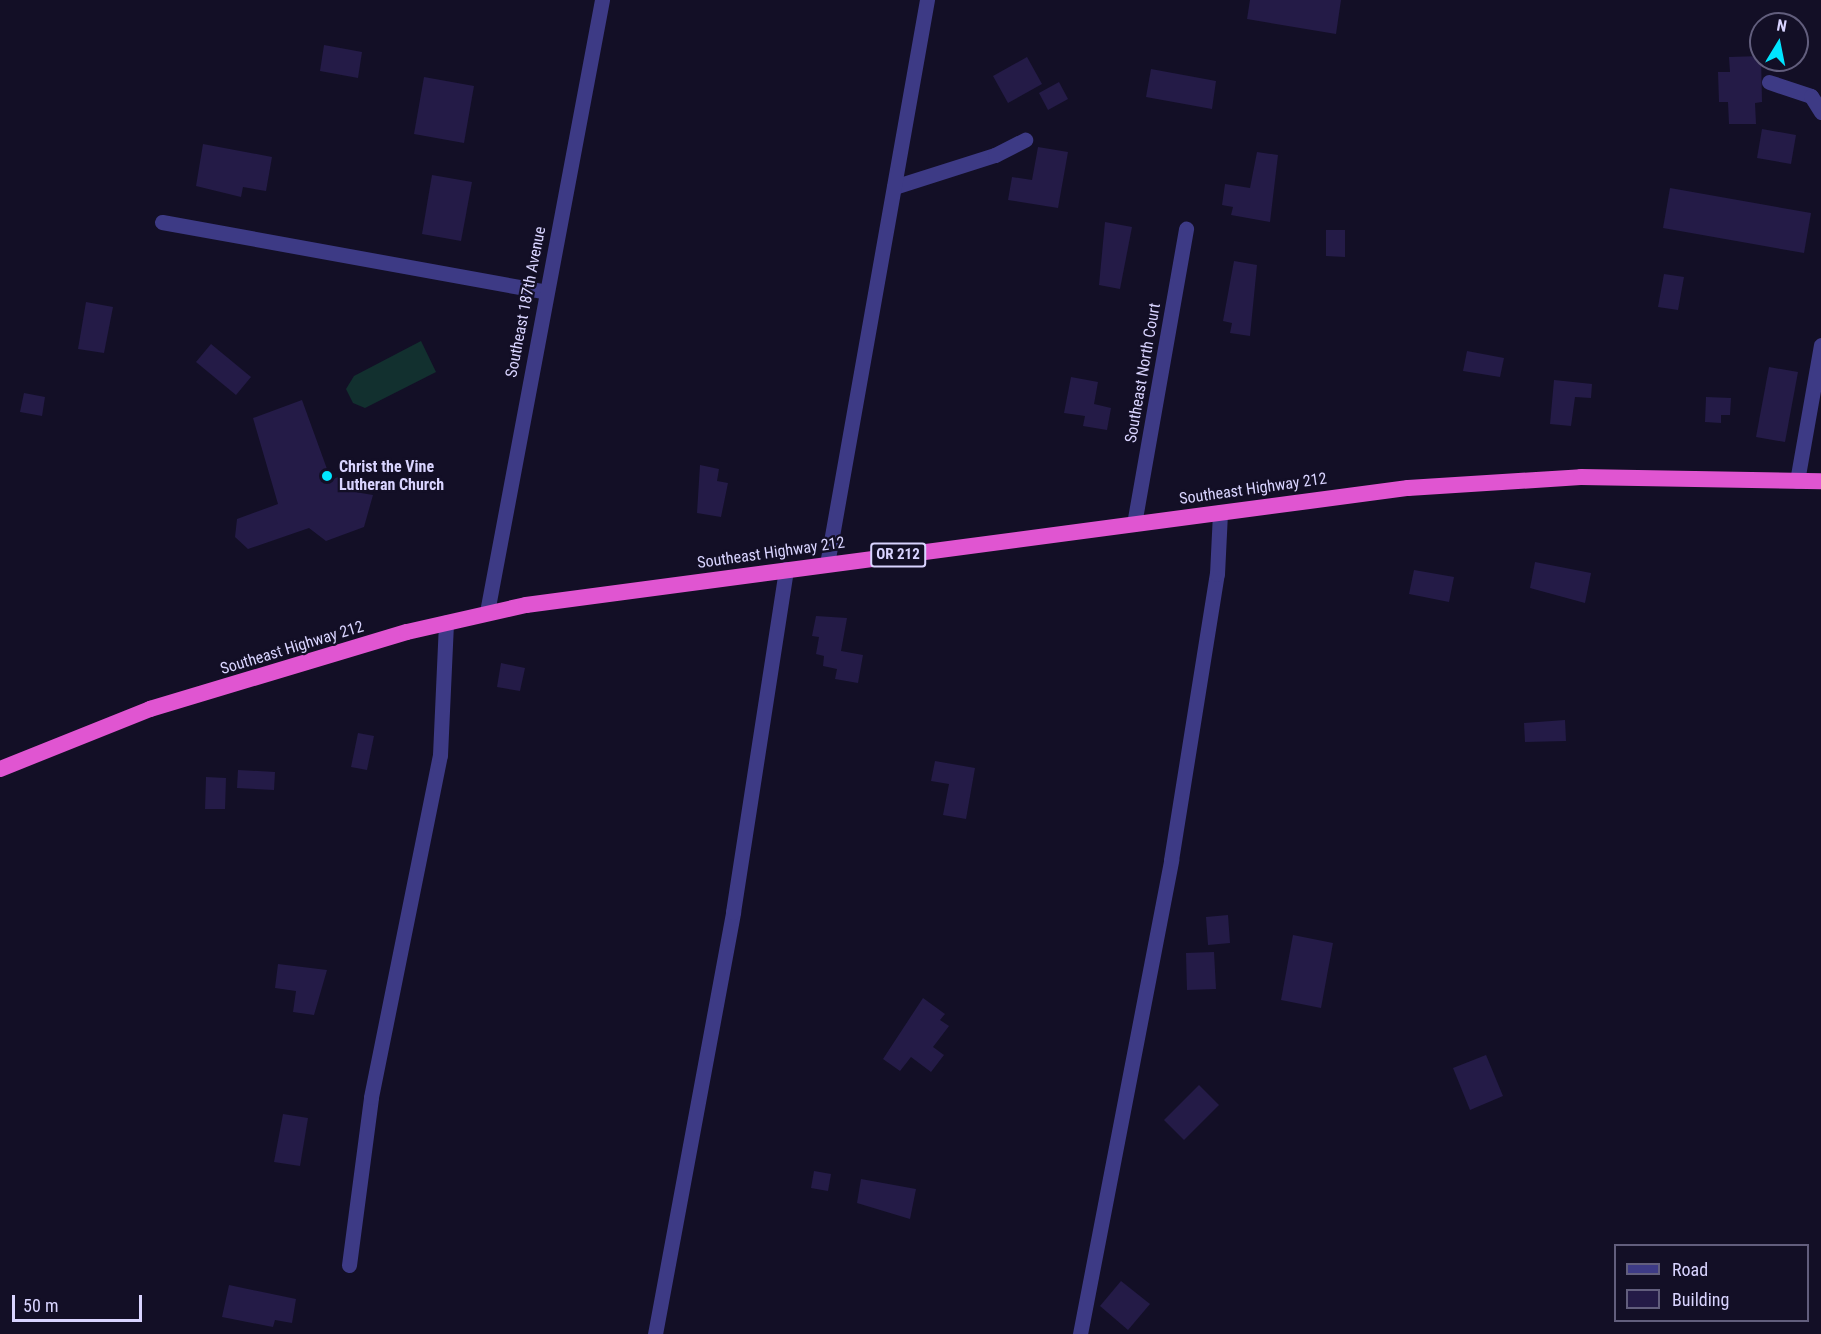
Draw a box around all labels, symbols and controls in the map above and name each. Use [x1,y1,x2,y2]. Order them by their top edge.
north arrow [1749,12,1809,72]
text: N [1775,16,1788,36]
street label: Southeast 187th Avenue [502,225,550,379]
street label: Southeast North Court [1121,302,1165,444]
place label: Christ the Vine Lutheran Church [339,457,444,495]
marker: Christ the Vine Lutheran Church [320,469,334,483]
street label: Southeast Highway 212 [1178,469,1328,509]
street label: Southeast Highway 212 [696,533,846,573]
road number: OR 212 [870,543,926,567]
street label: Southeast Highway 212 [218,617,366,679]
legend [1614,1244,1809,1322]
text: Road [1672,1259,1708,1280]
scale bar [15,1283,146,1321]
text: Building [1672,1289,1729,1310]
text: 50 m [23,1295,58,1316]

